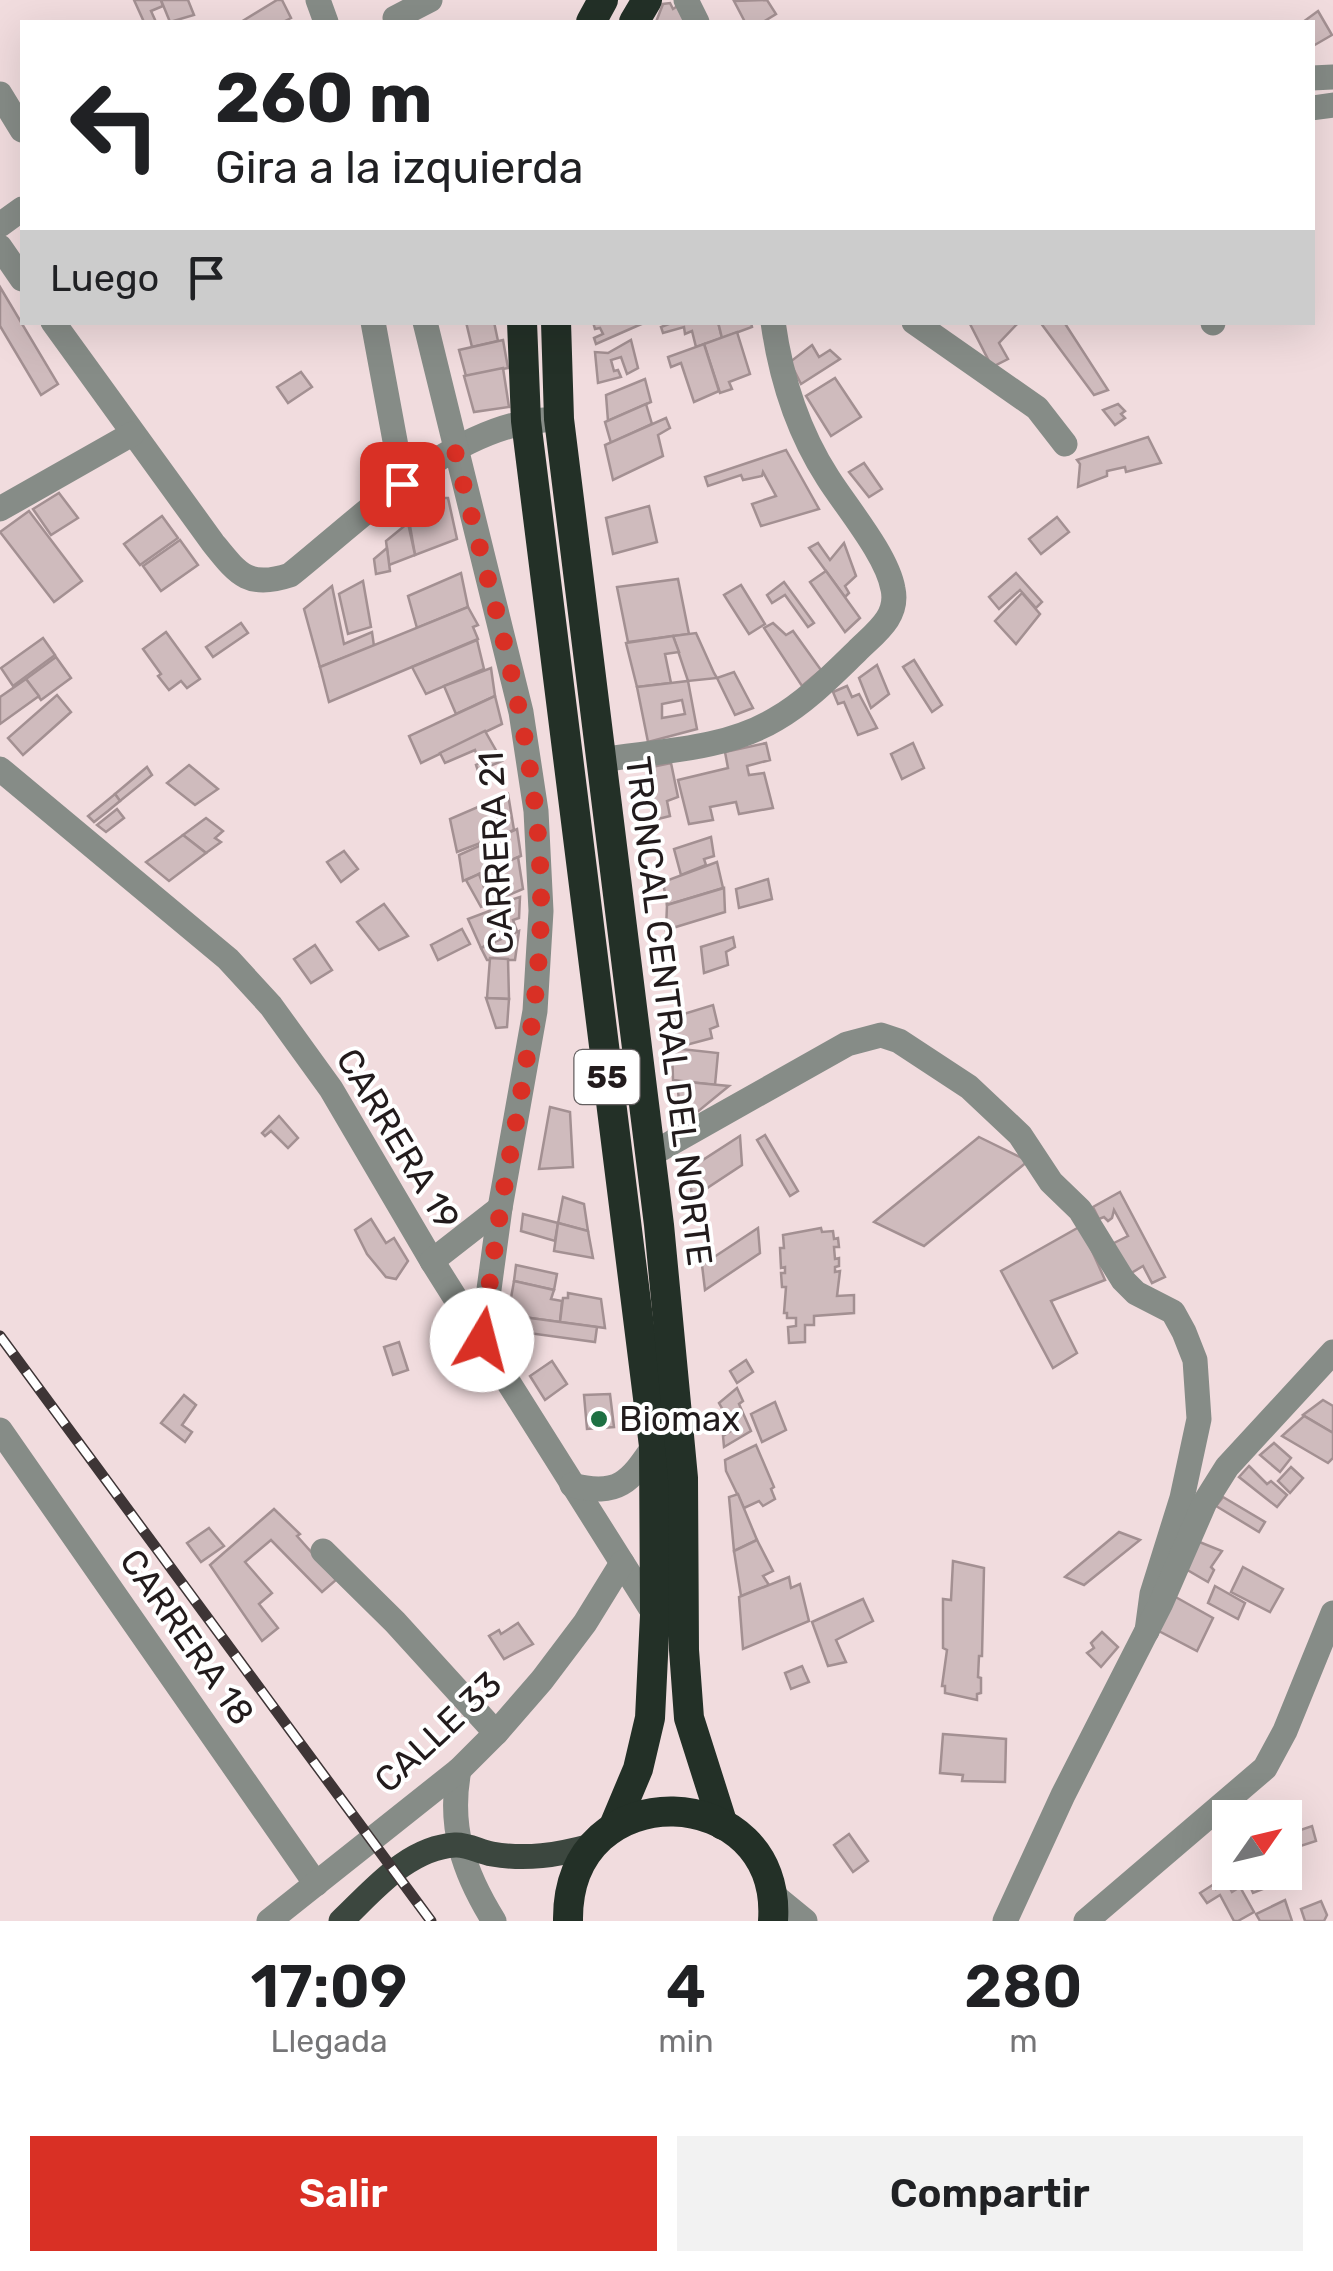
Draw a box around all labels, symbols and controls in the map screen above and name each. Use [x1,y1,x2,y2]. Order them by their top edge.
text: 260 m [215,57,433,140]
icon: left [50,60,180,190]
text: Gira a la izquierda [215,141,584,194]
icon: arrive [179,250,234,305]
text: Luego [50,255,159,301]
pin [360,442,445,527]
icon: arrive [375,457,430,512]
street label: CARRERA 21 [470,750,522,956]
street label: TRONCAL CENTRAL DEL NORTE [617,754,721,1268]
street label: CARRERA 19 [328,1041,468,1237]
road number: 55 [574,1050,640,1104]
position arrow [430,1288,534,1392]
place label: Biomax [619,1398,740,1440]
marker: Biomax [588,1408,610,1430]
street label: CARRERA 18 [111,1541,263,1733]
street label: CALLE 33 [366,1663,510,1801]
north arrow [1212,1800,1302,1890]
map controls [1212,1800,1302,1890]
text: 17:09 [251,1951,408,2022]
text: 4 [666,1951,706,2022]
text: 280 [964,1951,1082,2022]
text: Llegada [270,2022,388,2060]
text: min [658,2022,714,2060]
text: m [1009,2022,1038,2060]
button: Salir [30,2136,657,2251]
button: Compartir [677,2136,1303,2251]

